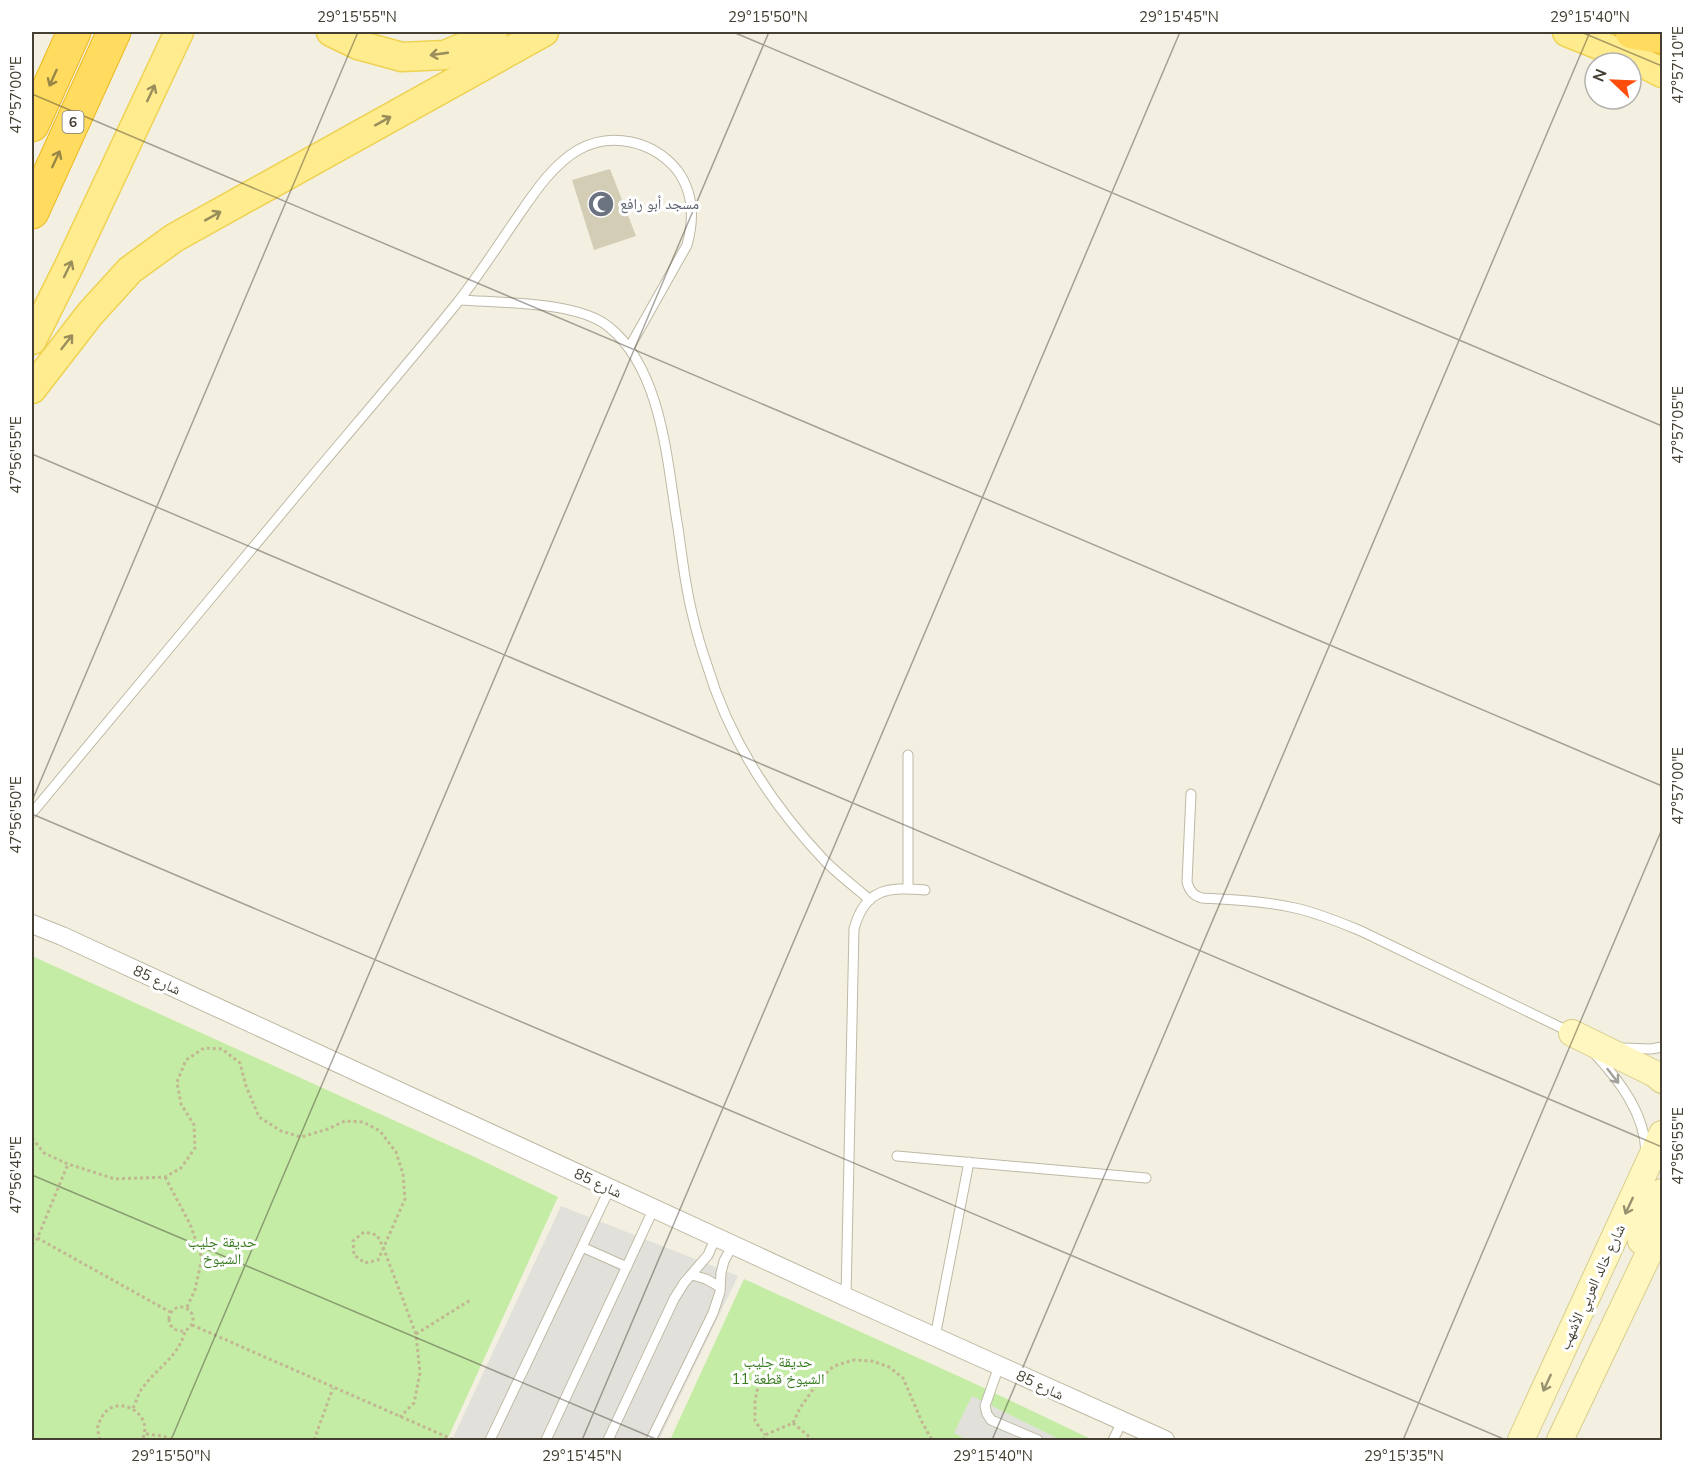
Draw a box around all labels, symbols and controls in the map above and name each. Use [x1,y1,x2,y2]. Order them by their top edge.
text: 29°15'55"N [317,7,397,27]
text: 29°15'50"N [728,7,808,27]
text: 29°15'45"N [1139,7,1219,27]
text: 29°15'40"N [1550,7,1630,27]
text: 47°57'10"E [1668,26,1688,104]
one-way arrow [430,49,450,60]
north arrow [1583,51,1643,111]
text: 47°57'00"E [6,56,26,134]
text: N [1588,66,1613,85]
one-way arrow [46,69,58,87]
one-way arrow [145,84,157,102]
road number: 6 [62,111,84,133]
one-way arrow [374,115,391,127]
one-way arrow [50,150,62,168]
mosque icon: مسجد أبو رافع [586,189,616,219]
place label: مسجد أبو رافع [620,194,699,214]
one-way arrow [204,210,221,222]
one-way arrow [62,260,74,278]
one-way arrow [61,335,74,351]
text: 47°57'05"E [1668,386,1688,464]
text: 47°56'55"E [6,416,26,494]
text: 47°57'00"E [1668,747,1688,825]
text: 47°56'50"E [6,776,26,854]
street label: شارع 85 [130,960,184,1000]
one-way arrow [1606,1067,1619,1083]
text: 47°56'55"E [1668,1107,1688,1185]
text: 47°56'45"E [6,1136,26,1214]
street label: شارع 85 [571,1163,625,1203]
one-way arrow [1623,1197,1635,1215]
street label: شارع خالد العربي الأشهب [1554,1221,1632,1354]
park label: حديقة جليب الشيوخ [187,1232,257,1269]
park label: حديقة جليب الشيوخ قطعة 11 [731,1352,825,1389]
street label: شارع 85 [1013,1365,1067,1405]
one-way arrow [1541,1374,1553,1392]
text: 29°15'50"N [131,1446,211,1466]
text: 29°15'45"N [542,1446,622,1466]
text: 29°15'40"N [953,1446,1033,1466]
text: 29°15'35"N [1364,1446,1444,1466]

